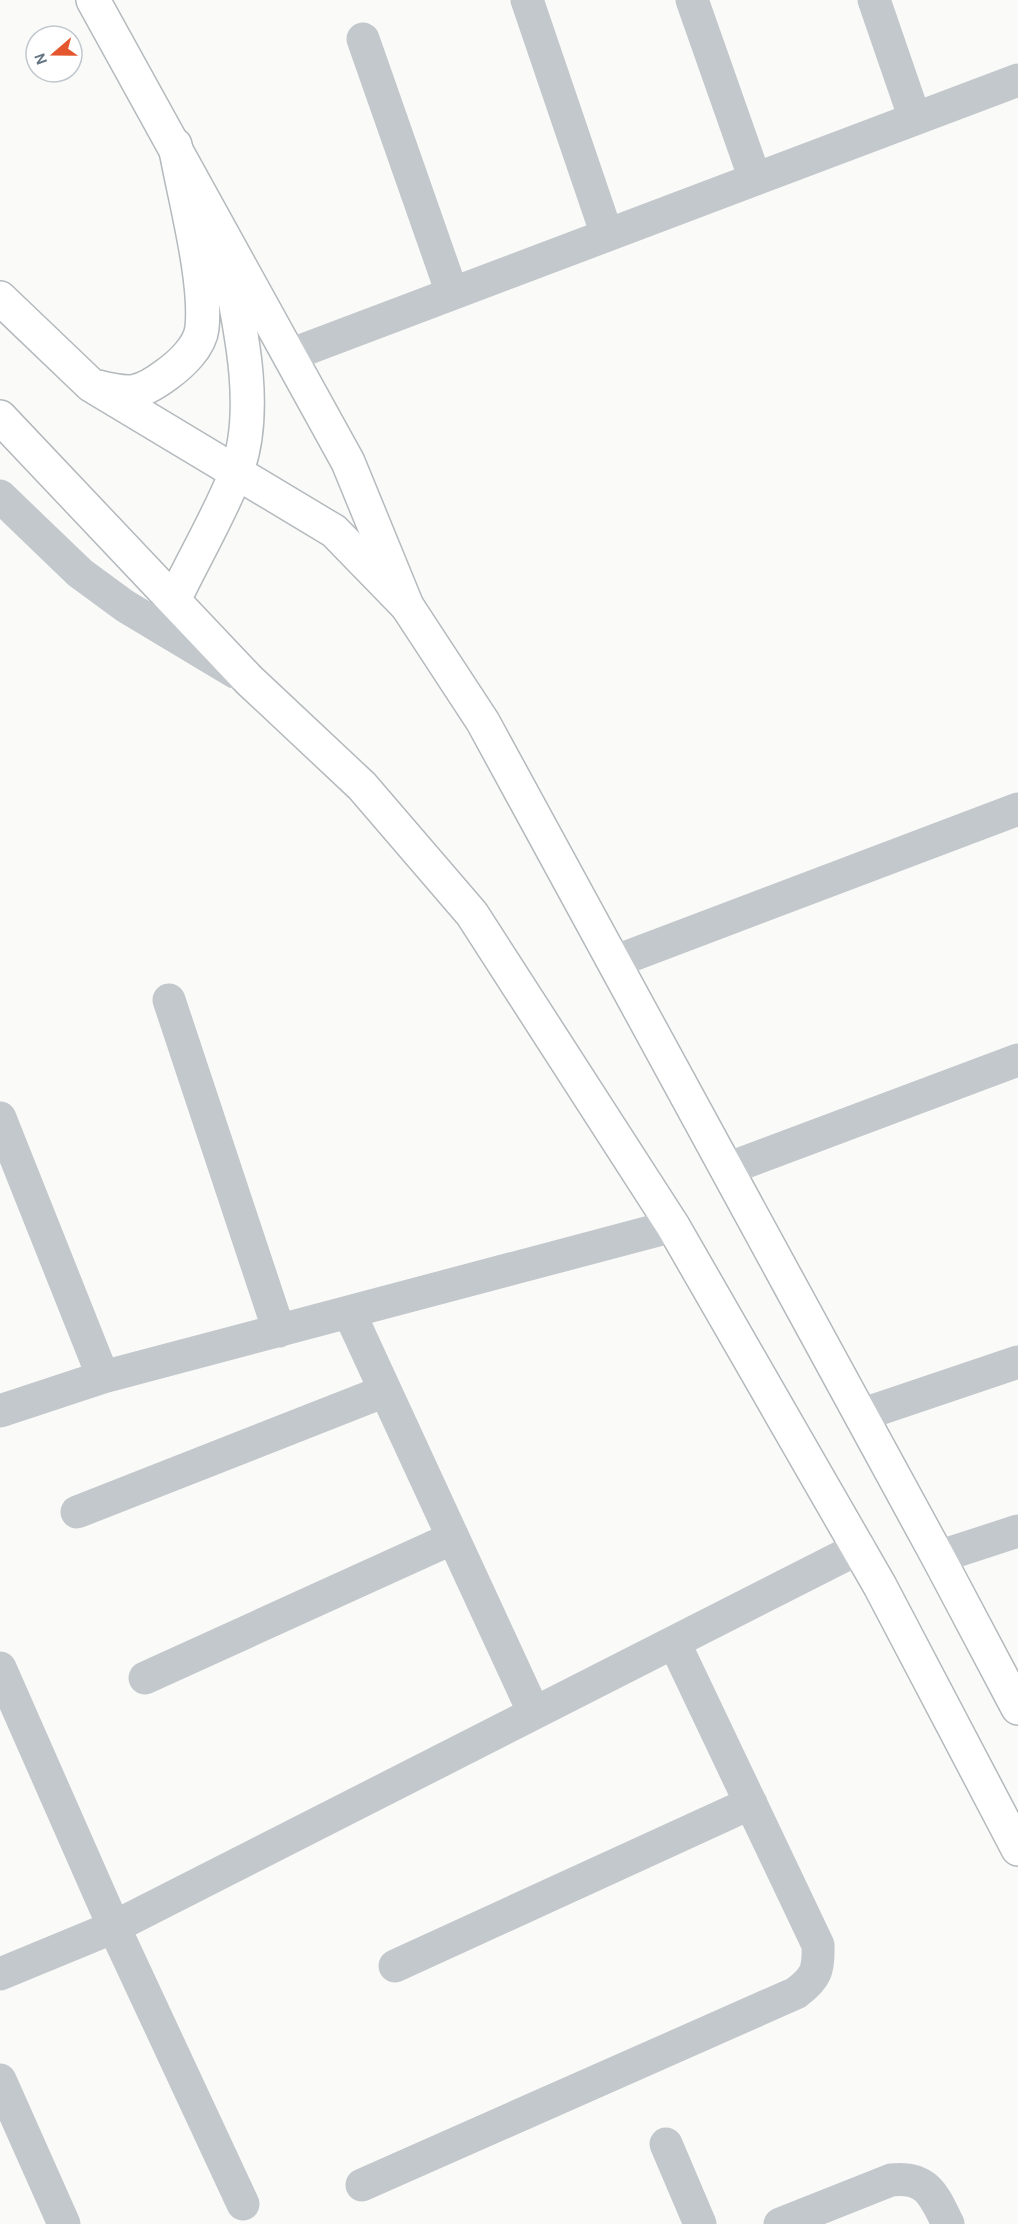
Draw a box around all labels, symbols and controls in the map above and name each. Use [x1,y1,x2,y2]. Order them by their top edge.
north arrow [24,24,84,84]
text: N [29,50,51,68]

